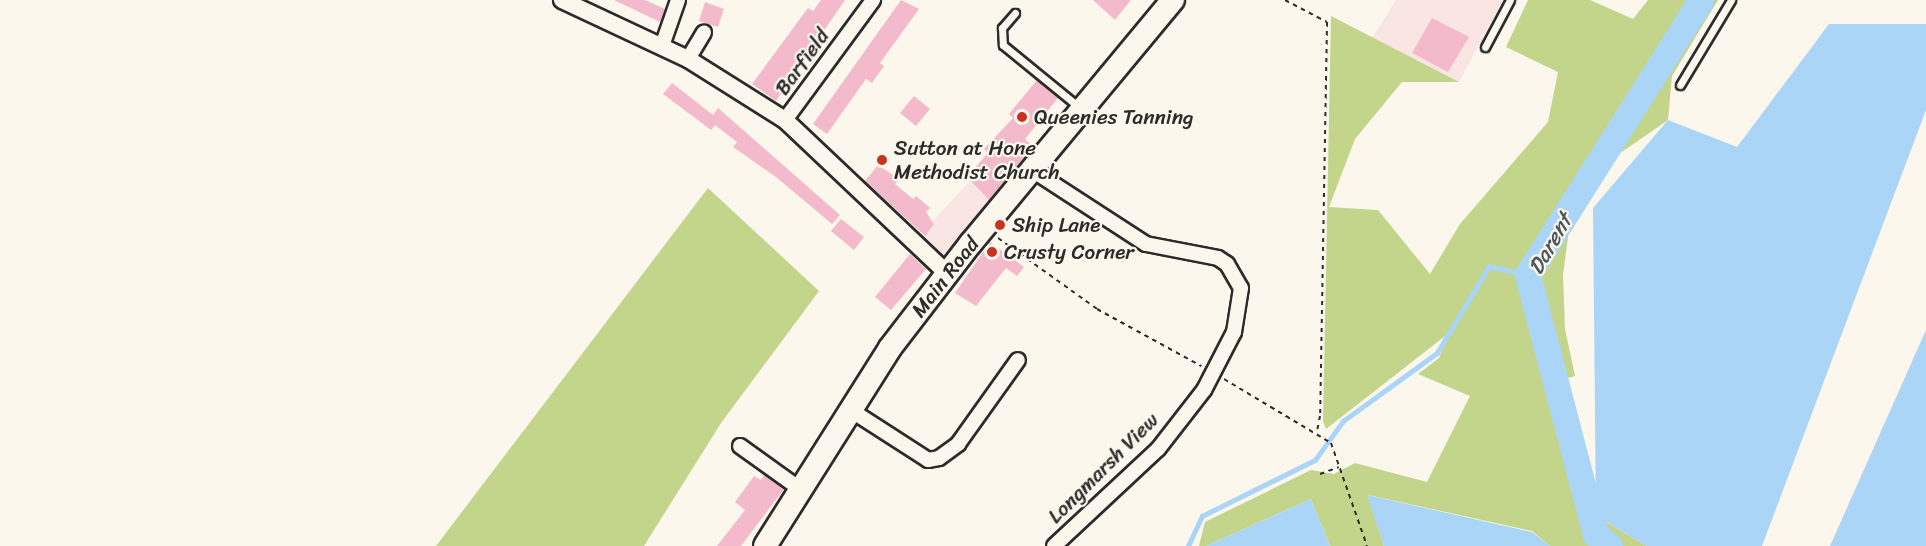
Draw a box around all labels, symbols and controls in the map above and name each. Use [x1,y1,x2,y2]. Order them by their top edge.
street label: Barfield [770,24,834,100]
place label: Queenies Tanning [1034,104,1194,130]
marker: Queenies Tanning [1015,110,1029,124]
place label: Sutton at Hone Methodist Church [894,135,1059,185]
marker: Sutton at Hone Methodist Church [875,153,889,167]
water label: Darent [1522,209,1578,279]
place label: Ship Lane [1012,212,1101,238]
marker: Ship Lane [993,218,1007,232]
street label: Main Road [906,232,984,322]
place label: Crusty Corner [1004,239,1135,265]
marker: Crusty Corner [985,245,999,259]
street label: Longmarsh View [1042,407,1164,529]

